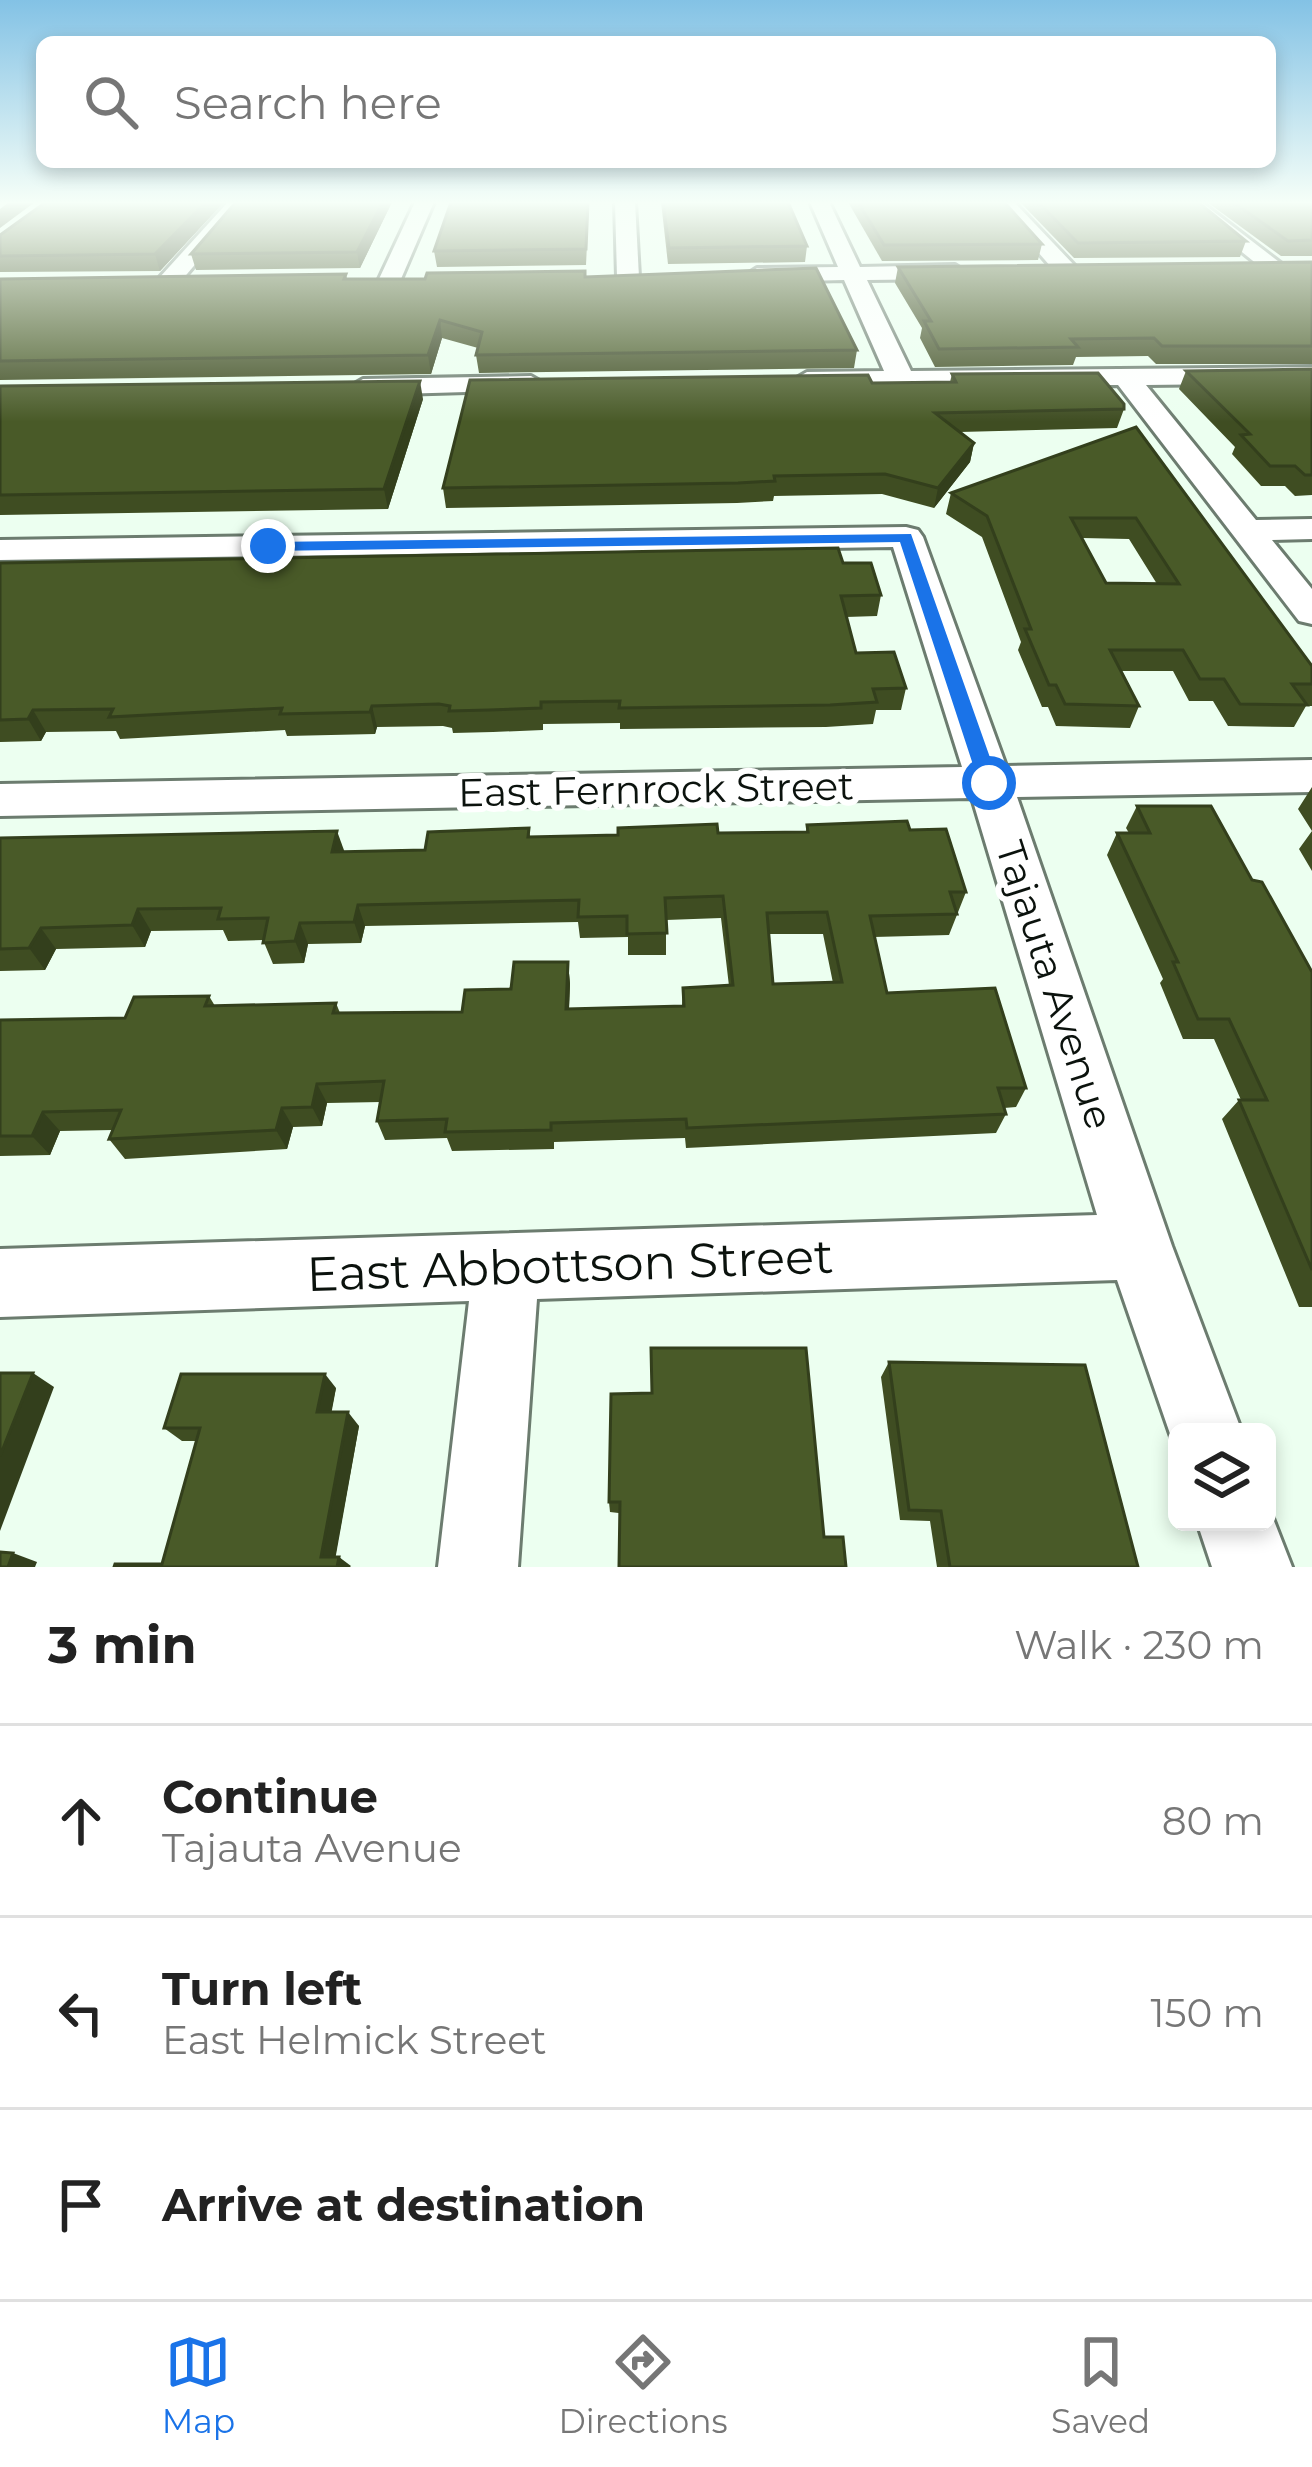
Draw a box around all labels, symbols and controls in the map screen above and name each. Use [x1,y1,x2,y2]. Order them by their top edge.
search box [36,36,1276,168]
icon: search [78,69,144,135]
text: Search here [174,75,442,130]
route end [241,519,295,573]
route start [962,756,1016,810]
street label: East Fernrock Street [458,762,854,816]
street label: Tajauta Avenue [986,835,1124,1135]
street label: East Abbottson Street [306,1227,834,1303]
map controls [1168,1423,1276,1531]
button: layers [1168,1423,1276,1531]
text: 3 min [48,1614,197,1676]
text: Walk · 230 m [1014,1621,1264,1669]
text: Continue [162,1769,378,1824]
icon: ahead [48,1788,114,1854]
text: 80 m [1162,1797,1264,1845]
text: Tajauta Avenue [162,1824,462,1872]
text: Turn left [162,1961,362,2016]
icon: left [48,1980,114,2046]
text: 150 m [1150,1989,1264,2037]
text: East Helmick Street [162,2016,547,2064]
icon: arrive [48,2172,114,2238]
text: Arrive at destination [162,2177,645,2232]
tab: Map [162,2329,235,2441]
tab: Directions [559,2329,728,2441]
tab: Saved [1051,2329,1150,2441]

